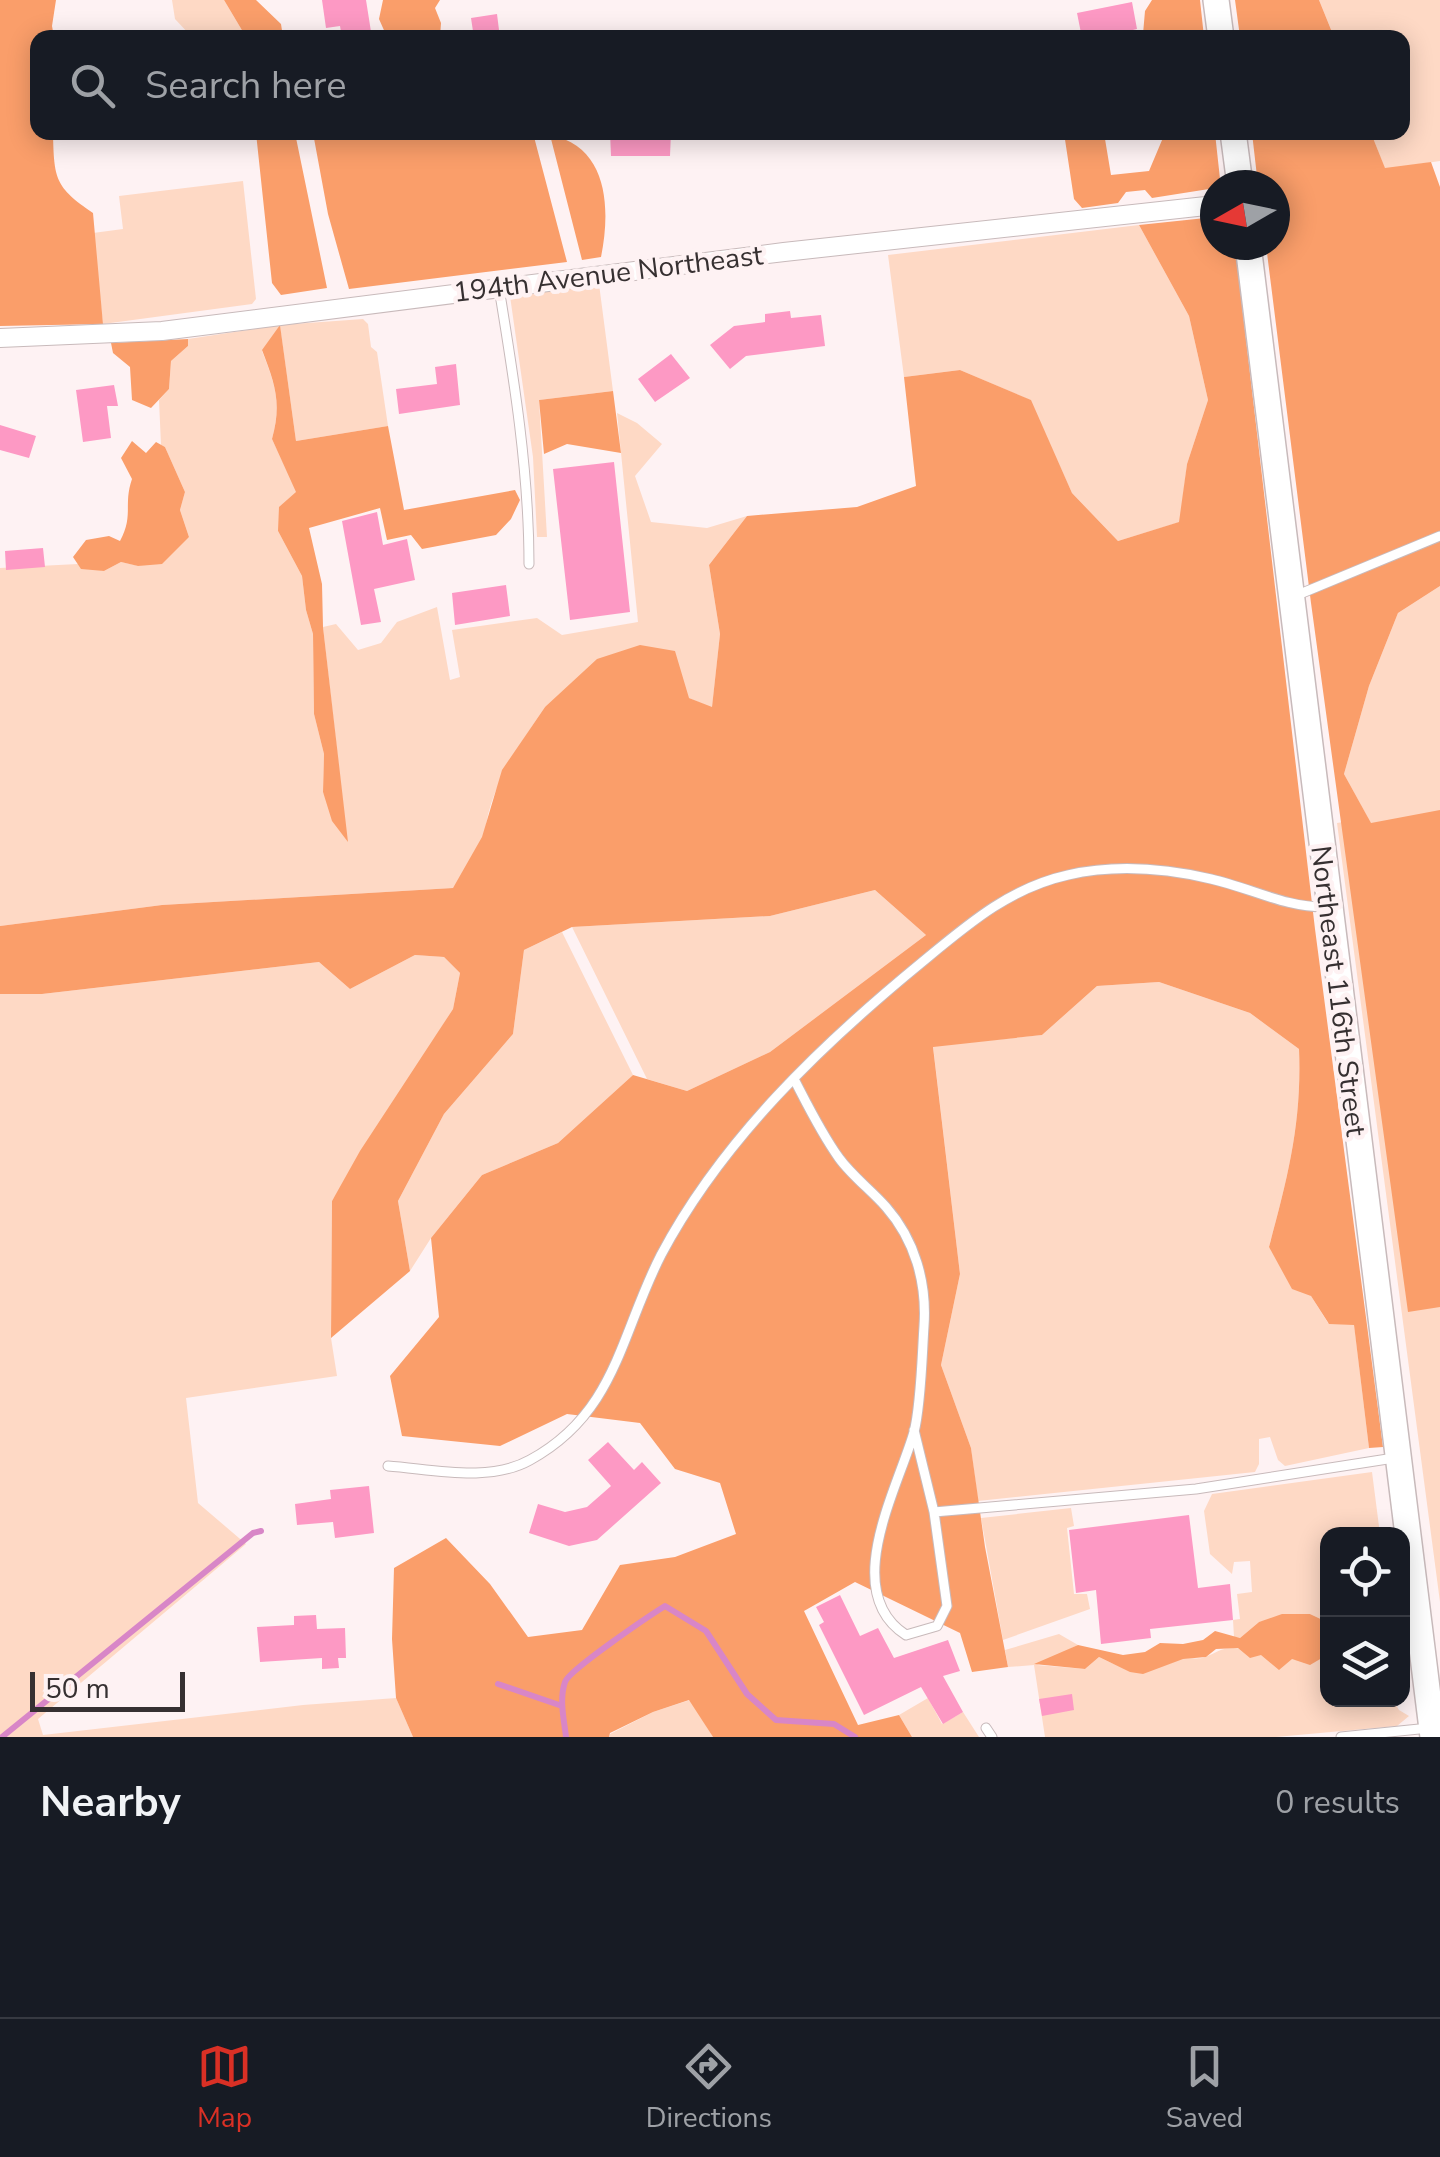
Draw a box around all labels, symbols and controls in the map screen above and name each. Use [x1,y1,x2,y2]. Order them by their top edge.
search box [30,30,1410,140]
icon: search [65,58,120,113]
text: Search here [145,60,346,111]
north arrow [1200,170,1290,260]
street label: 194th Avenue Northeast [451,236,765,312]
street label: Northeast 116th Street [1301,844,1375,1139]
map controls [1320,1527,1410,1707]
button: locate [1320,1527,1410,1617]
button: layers [1320,1617,1410,1707]
scale bar [30,1667,185,1712]
text: 50 m [45,1670,110,1708]
text: Nearby [40,1774,181,1831]
text: 0 results [1275,1781,1400,1824]
tab: Map [197,2039,252,2137]
tab: Directions [646,2039,772,2137]
tab: Saved [1166,2039,1243,2137]

